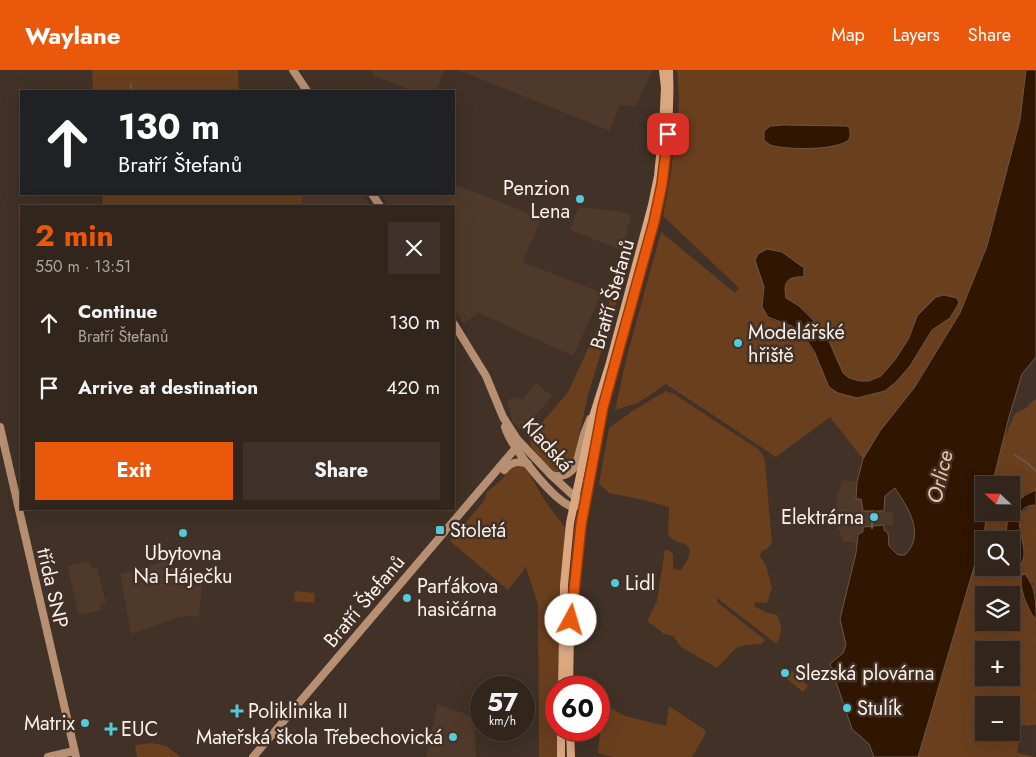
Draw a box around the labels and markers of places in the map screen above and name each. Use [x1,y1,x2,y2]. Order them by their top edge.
pin [647,113,689,155]
place label: Penzion Lena [503,174,570,226]
marker: Penzion Lena [574,193,586,205]
place label: Modelářské hřiště [748,318,845,370]
marker: Modelářské hřiště [732,337,744,349]
place label: Elektrárna [781,503,864,532]
marker: Elektrárna [868,511,880,523]
place label: Stoletá [450,516,506,545]
marker: Stoletá [434,524,446,536]
marker: Ubytovna Na Háječku [177,527,189,539]
place label: Ubytovna Na Háječku [133,539,233,591]
place label: Lidl [625,569,655,598]
place label: Parťákova hasičárna [417,572,498,624]
marker: Lidl [609,577,621,589]
marker: Parťákova hasičárna [401,592,413,604]
place label: Slezská plovárna [795,659,934,688]
marker: Slezská plovárna [779,667,791,679]
place label: Stulík [857,694,902,723]
place label: Poliklinika II [248,697,348,726]
marker: Stulík [841,702,853,714]
marker: Poliklinika II [230,704,244,718]
place label: Matrix [24,709,76,738]
place label: EUC [121,715,158,744]
marker: Matrix [79,717,91,729]
marker: EUC [105,723,117,735]
place label: Mateřská škola Třebechovická [196,723,443,752]
marker: Mateřská škola Třebechovická [447,731,459,743]

